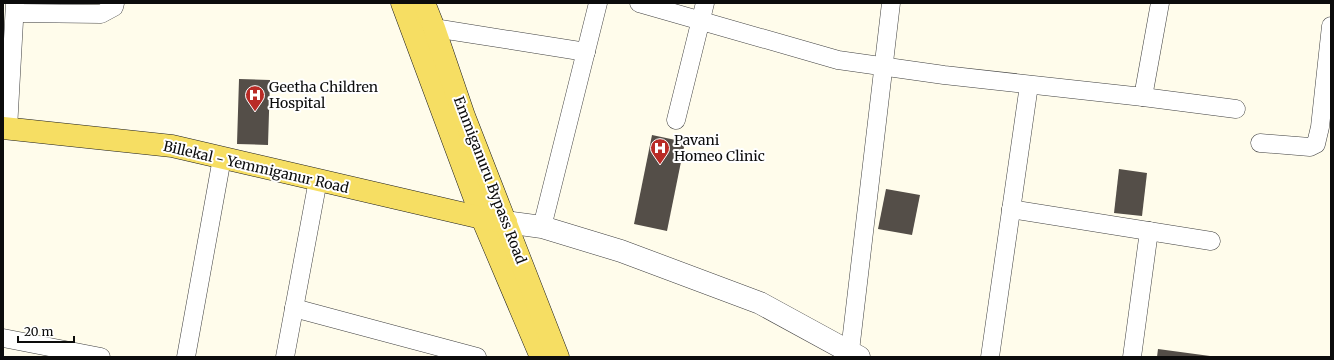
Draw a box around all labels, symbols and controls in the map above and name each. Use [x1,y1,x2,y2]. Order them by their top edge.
place label: Geetha Children Hospital [269,78,378,112]
hospital icon: Geetha Children Hospital [244,84,266,112]
street label: Emmiganuru Bypass Road [450,94,530,267]
place label: Pavani Homeo Clinic [674,131,765,165]
street label: Billekal - Yemmiganur Road [161,137,351,197]
hospital icon: Pavani Homeo Clinic [649,137,671,165]
scale bar [18,318,74,344]
text: 20 m [24,324,53,339]

